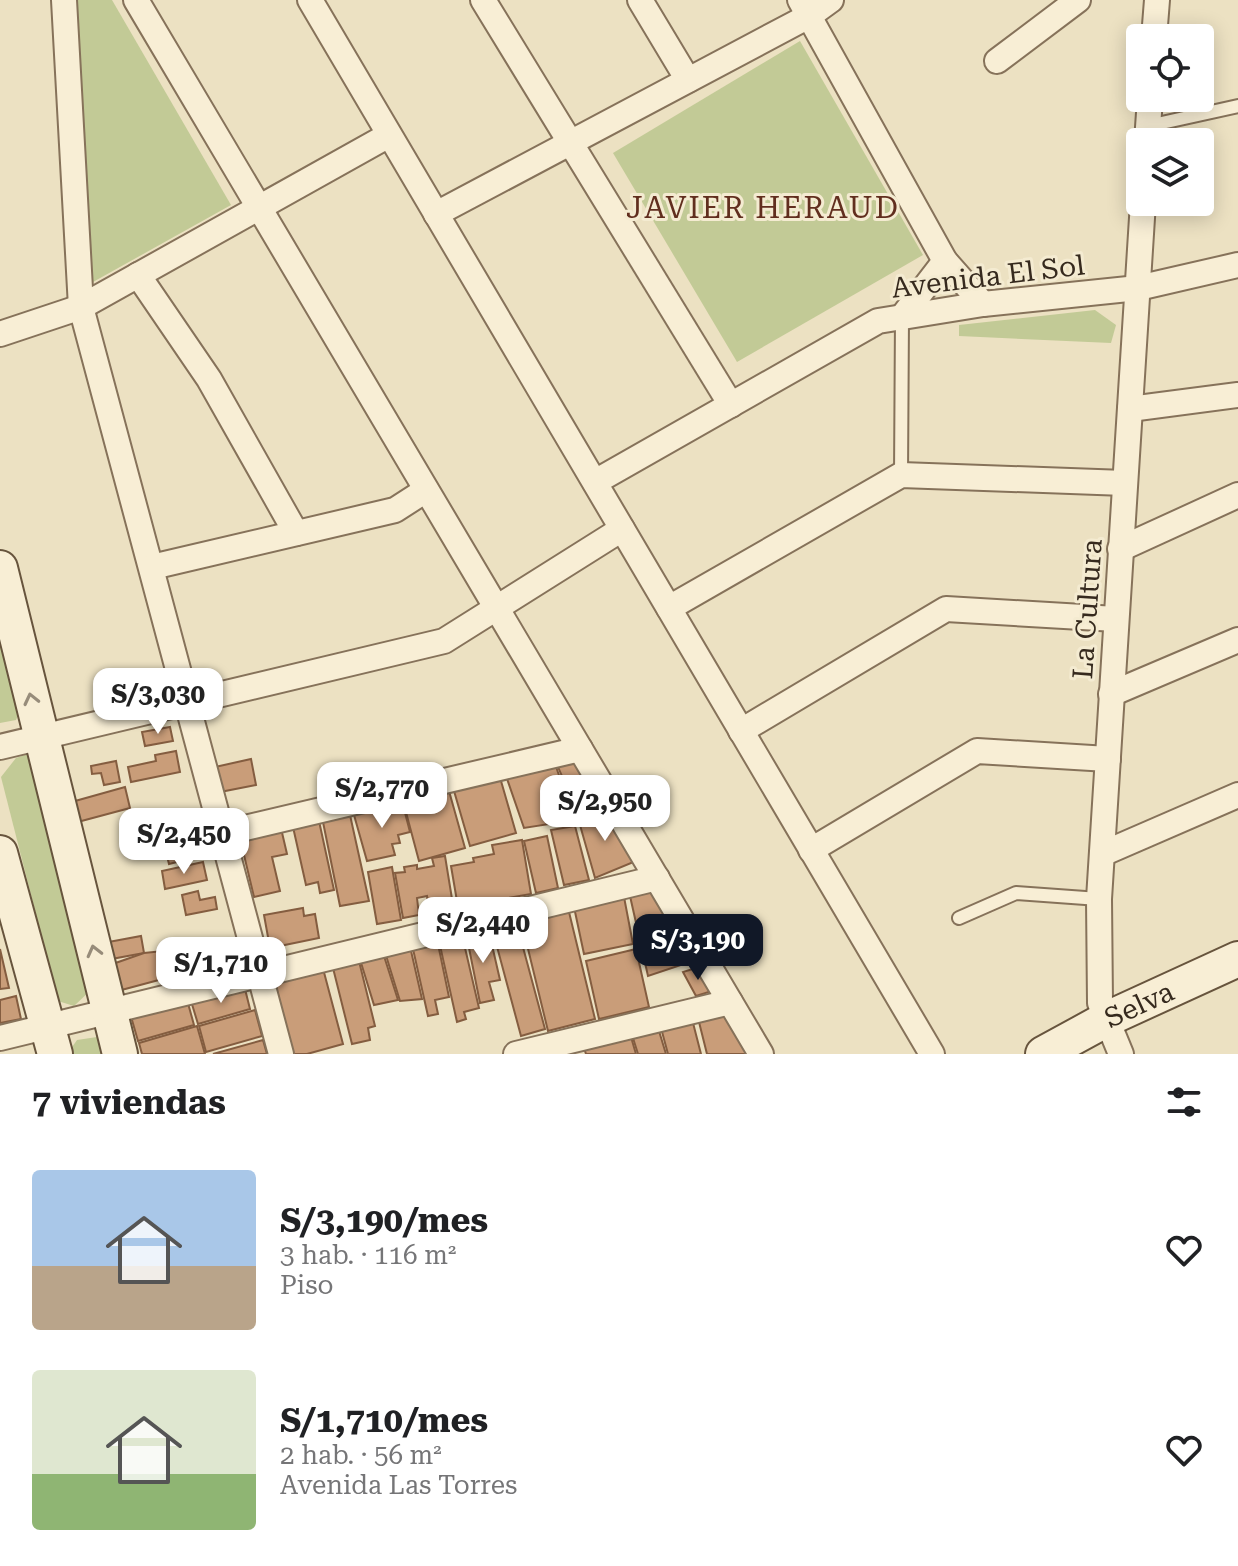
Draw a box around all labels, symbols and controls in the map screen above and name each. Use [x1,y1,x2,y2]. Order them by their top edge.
map controls [1126,24,1214,216]
button: locate [1126,24,1214,112]
button: layers [1126,128,1214,216]
district label: JAVIER HERAUD [626,190,900,225]
street label: Avenida El Sol [890,248,1087,305]
street label: La Cultura [1066,538,1109,680]
pin: S/3,030 [84,668,232,736]
text: S/3,030 [111,679,205,709]
one-way arrow [23,693,40,706]
pin: S/2,770 [308,762,456,830]
text: S/2,770 [335,773,429,803]
pin: S/2,950 [531,775,679,843]
text: S/2,950 [558,786,652,816]
pin: S/2,450 [110,808,258,876]
text: S/2,450 [137,819,231,849]
pin: S/2,440 [409,897,557,965]
text: S/2,440 [436,908,530,938]
pin: S/3,190 [624,914,772,982]
text: S/3,190 [651,925,745,955]
pin: S/1,710 [147,937,295,1005]
one-way arrow [87,945,104,959]
text: S/1,710 [174,948,268,978]
street label: Selva [1099,975,1179,1035]
icon: filters [1162,1080,1206,1124]
text: 7 viviendas [32,1082,226,1122]
text: S/3,190/mes [280,1200,488,1240]
icon: home [96,1202,192,1298]
icon: heart [1162,1228,1206,1272]
text: 3 hab. · 116 m² [280,1240,456,1270]
text: Piso [280,1270,333,1300]
text: S/1,710/mes [280,1400,488,1440]
icon: home [96,1402,192,1498]
icon: heart [1162,1428,1206,1472]
text: 2 hab. · 56 m² [280,1440,442,1470]
text: Avenida Las Torres [280,1470,517,1500]

